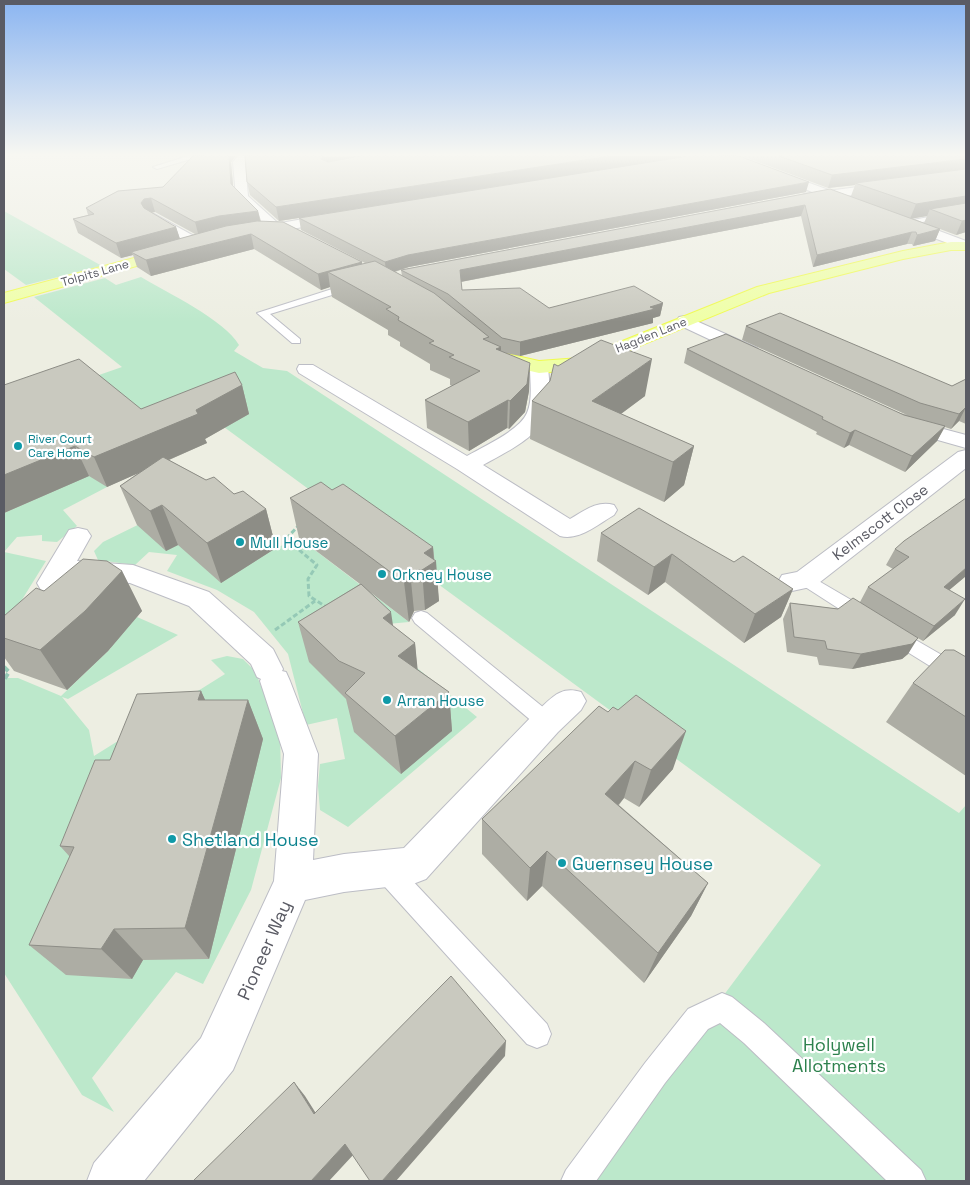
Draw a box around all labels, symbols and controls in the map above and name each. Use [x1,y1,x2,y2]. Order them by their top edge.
street label: Tolpits Lane [59,256,131,290]
street label: Hagden Lane [613,313,689,357]
place label: River Court Care Home [28,431,92,461]
marker: River Court Care Home [12,440,24,452]
street label: Kelmscott Close [828,480,932,564]
place label: Mull House [250,533,329,552]
marker: Mull House [234,536,246,548]
place label: Orkney House [392,565,492,584]
marker: Orkney House [376,568,388,580]
place label: Arran House [397,691,484,710]
marker: Arran House [381,694,393,706]
place label: Shetland House [182,828,319,851]
marker: Shetland House [166,833,178,845]
place label: Guernsey House [572,852,713,875]
marker: Guernsey House [556,857,568,869]
street label: Pioneer Way [232,897,296,1003]
park label: Holywell Allotments [792,1033,886,1077]

